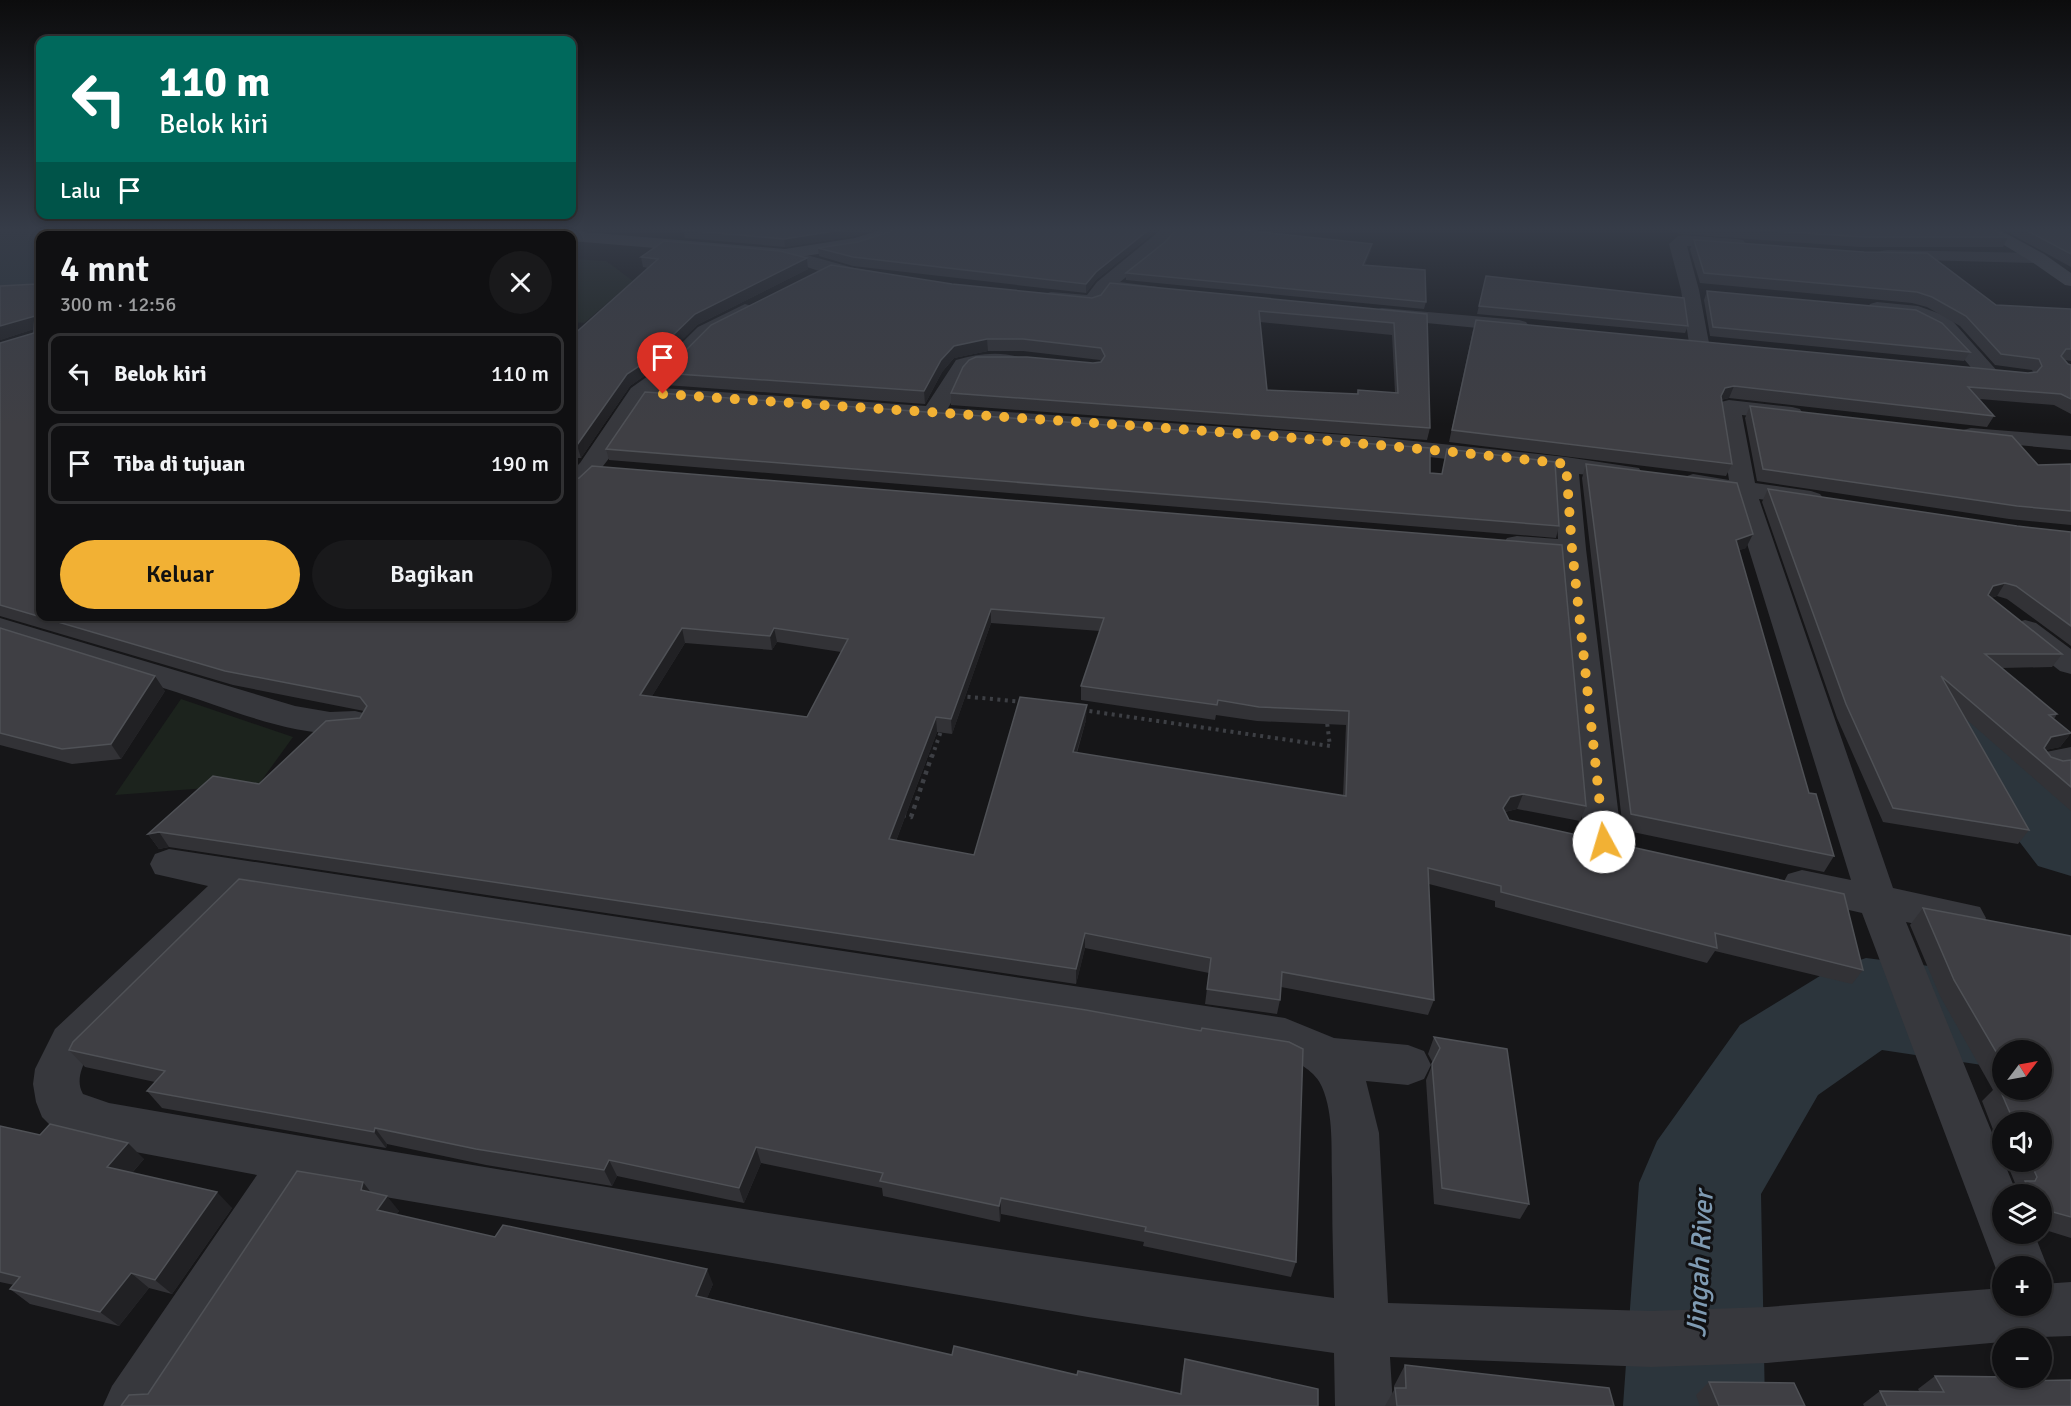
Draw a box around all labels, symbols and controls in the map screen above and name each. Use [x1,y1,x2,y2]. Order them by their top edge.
text: 110 m [159,57,270,108]
icon: left [60,60,138,138]
text: Belok kiri [159,108,268,141]
icon: arrive [113,174,146,207]
text: Lalu [60,177,101,204]
text: 4 mnt [60,247,149,292]
button: close [489,251,552,314]
text: 300 m · 12:56 [60,292,176,317]
pin [637,332,688,394]
icon: arrive [646,341,679,374]
icon: left [63,357,96,390]
text: Belok kiri [114,360,207,387]
text: 110 m [491,360,549,387]
icon: arrive [63,447,96,480]
text: Tiba di tujuan [114,450,245,477]
text: 190 m [491,450,549,477]
button: Keluar [60,540,300,609]
button: Bagikan [312,540,552,609]
position arrow [1572,810,1636,874]
north arrow [1992,1040,2052,1100]
map controls [1992,1040,2052,1388]
button: sound [1992,1112,2052,1172]
button: layers [1992,1184,2052,1244]
water label: Jingah River [1679,1186,1721,1338]
button: + [1992,1256,2052,1316]
button: − [1992,1328,2052,1388]

